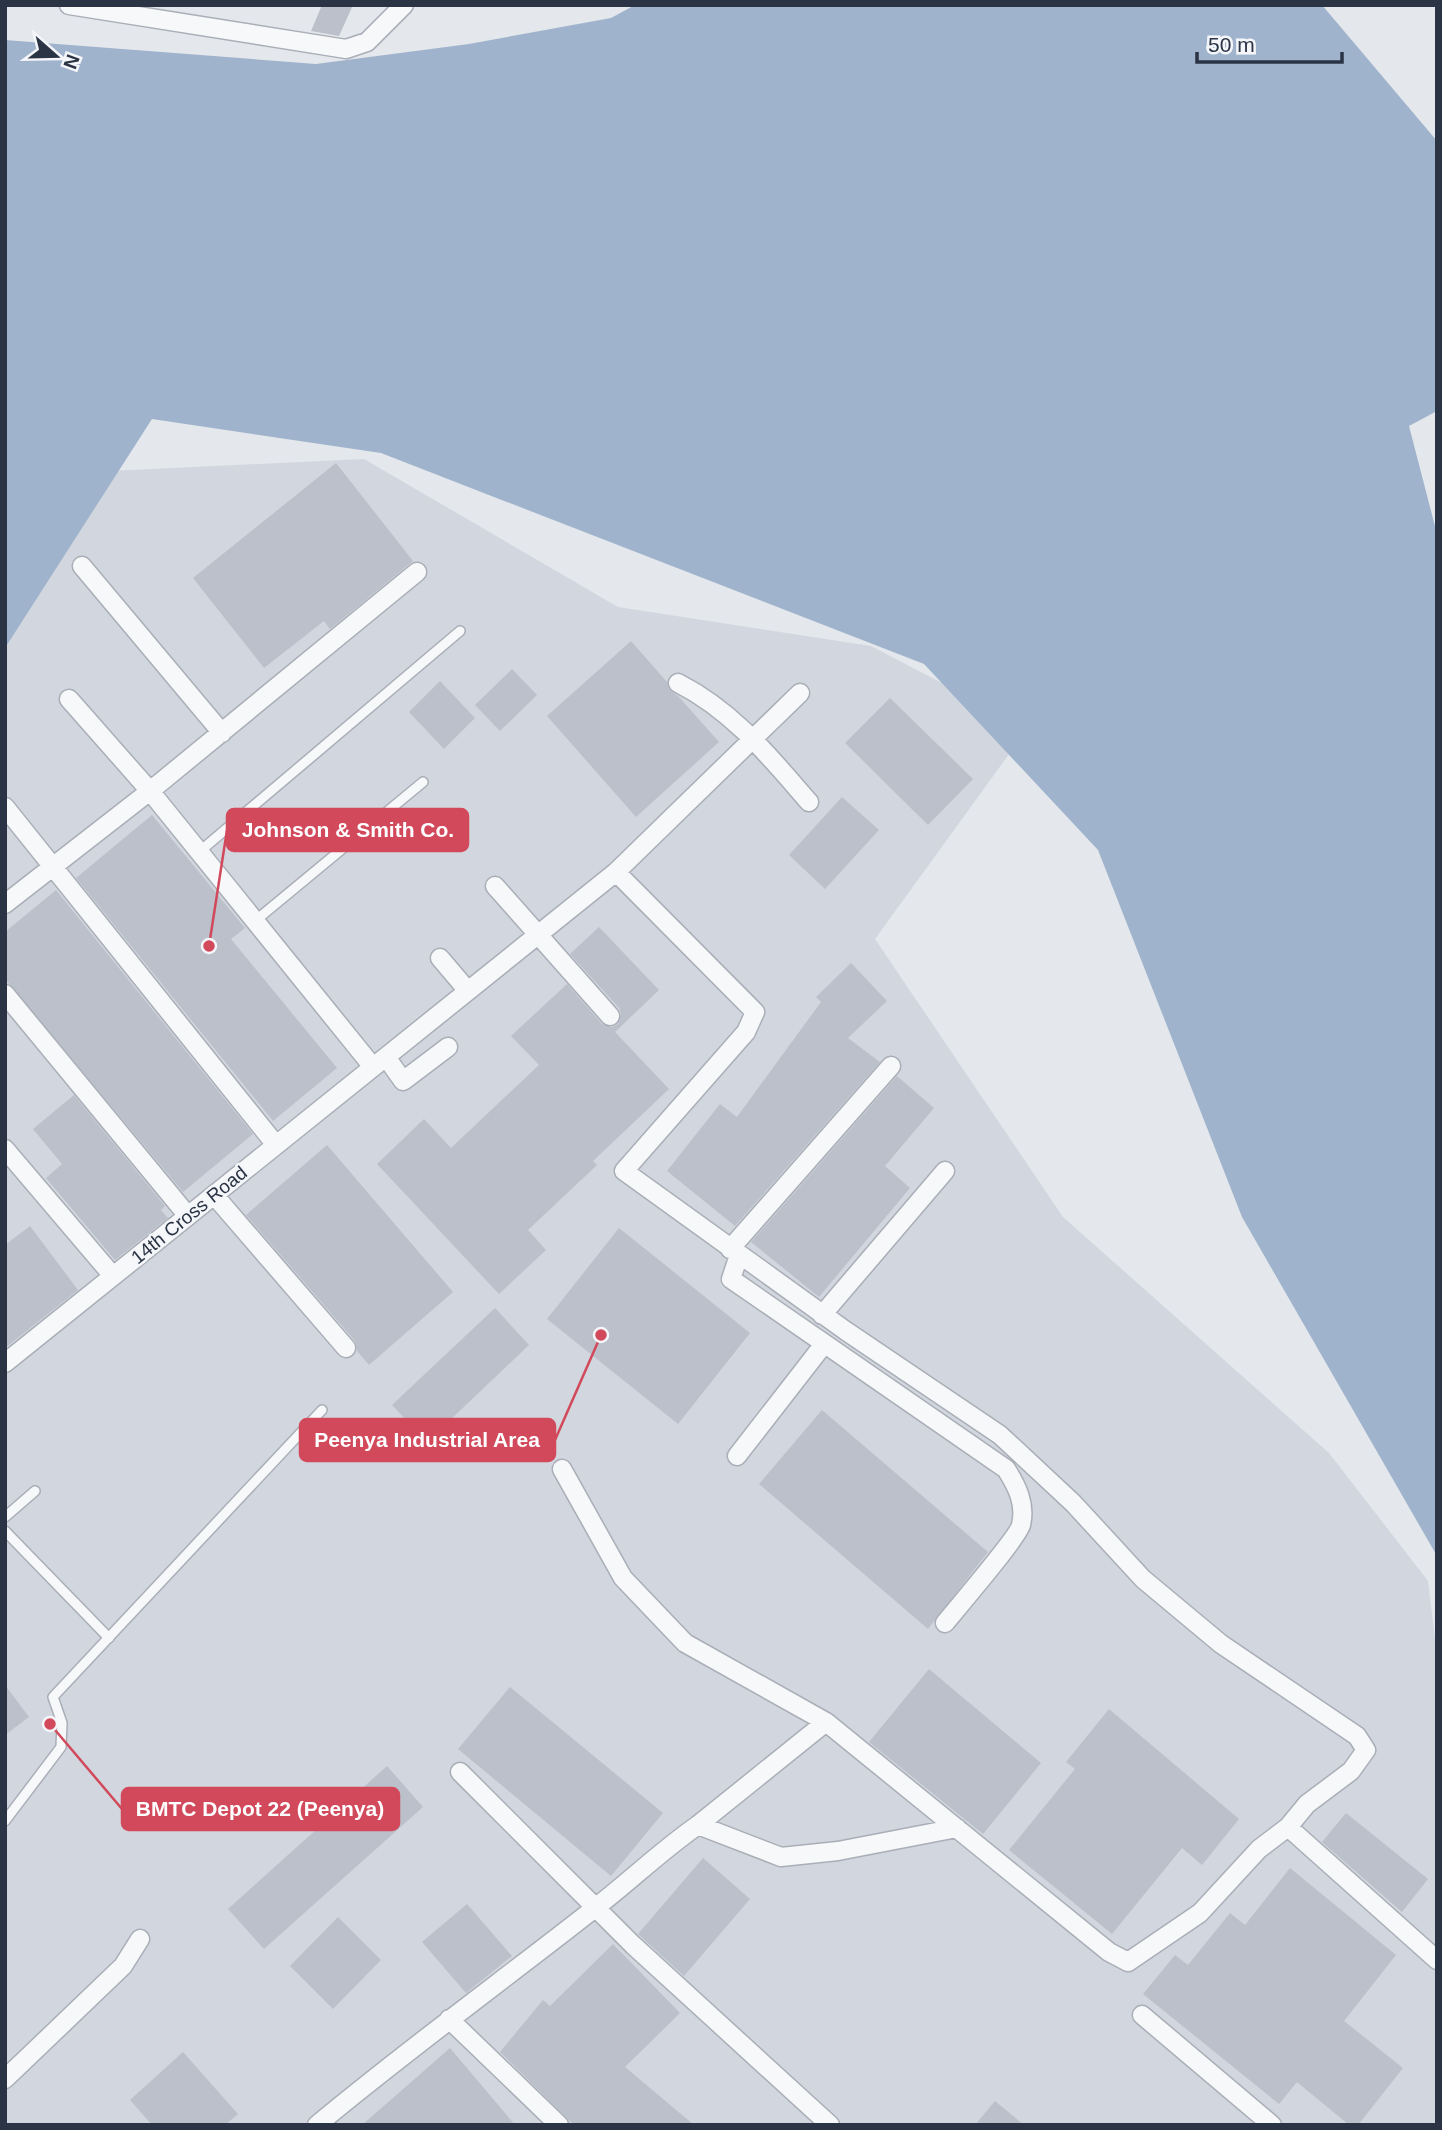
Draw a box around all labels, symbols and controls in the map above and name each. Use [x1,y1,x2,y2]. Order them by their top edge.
north arrow [21,21,91,91]
scale bar [1197,21,1342,65]
text: 50 m [1208,33,1255,56]
text: N [59,52,84,72]
callout: Johnson & Smith Co. [227,809,468,851]
text: Johnson & Smith Co. [242,818,454,841]
street label: 14th Cross Road [127,1162,251,1268]
callout: Peenya Industrial Area [300,1419,555,1461]
text: Peenya Industrial Area [314,1428,540,1451]
callout: BMTC Depot 22 (Peenya) [122,1788,399,1830]
text: BMTC Depot 22 (Peenya) [136,1797,384,1820]

